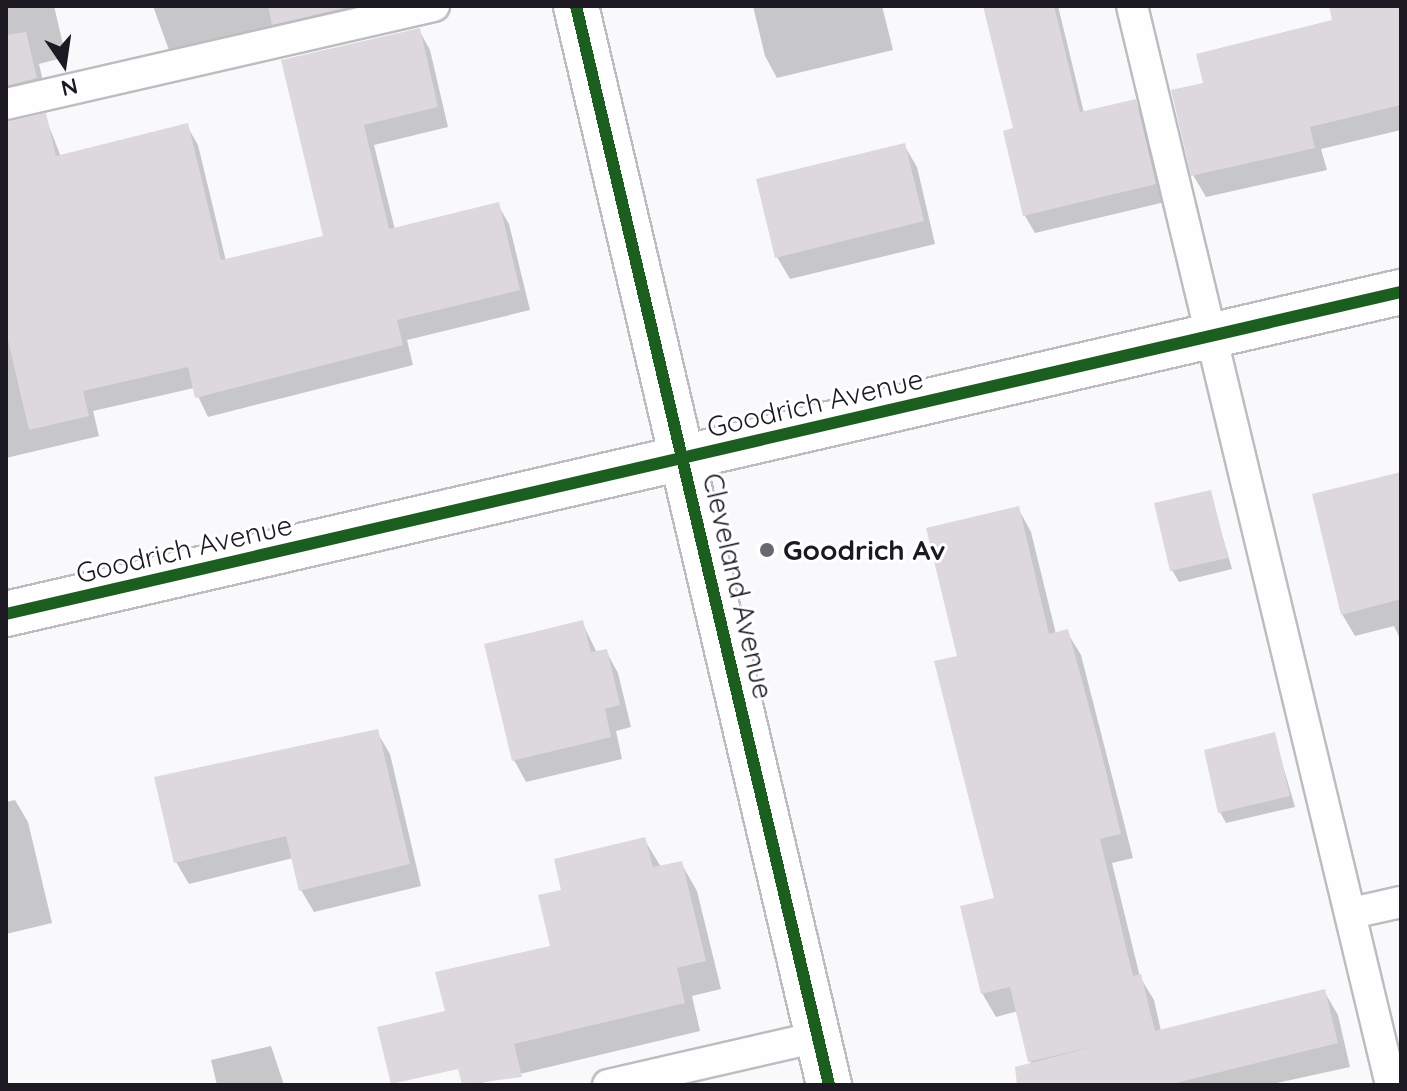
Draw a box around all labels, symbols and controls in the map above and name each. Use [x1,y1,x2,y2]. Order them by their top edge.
north arrow [24,24,104,104]
text: N [58,72,80,103]
street label: Goodrich Avenue [704,362,926,444]
street label: Cleveland Avenue [696,470,780,702]
street label: Goodrich Avenue [73,508,295,590]
place label: Goodrich Av [783,533,945,567]
marker: Goodrich Av [758,541,776,559]

